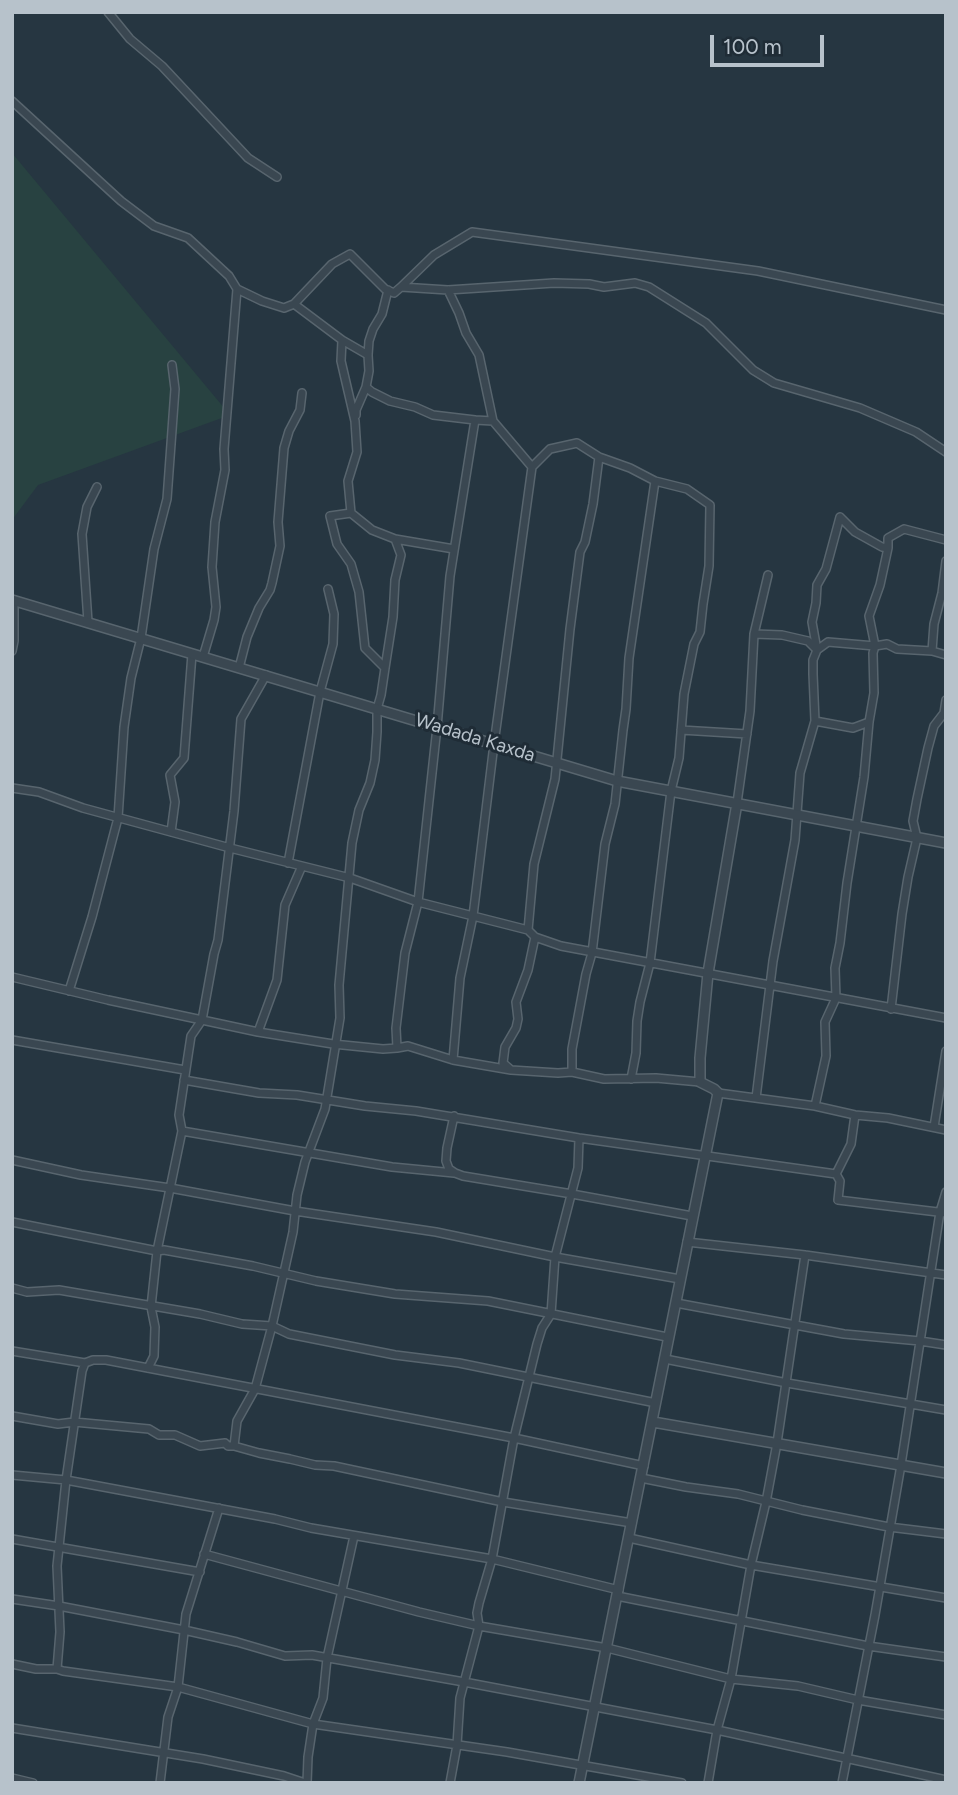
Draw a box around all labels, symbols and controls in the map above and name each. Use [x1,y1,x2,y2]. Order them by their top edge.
scale bar [713,21,827,65]
text: 100 m [723,34,782,59]
street label: Wadada Kaxda [412,709,538,767]

